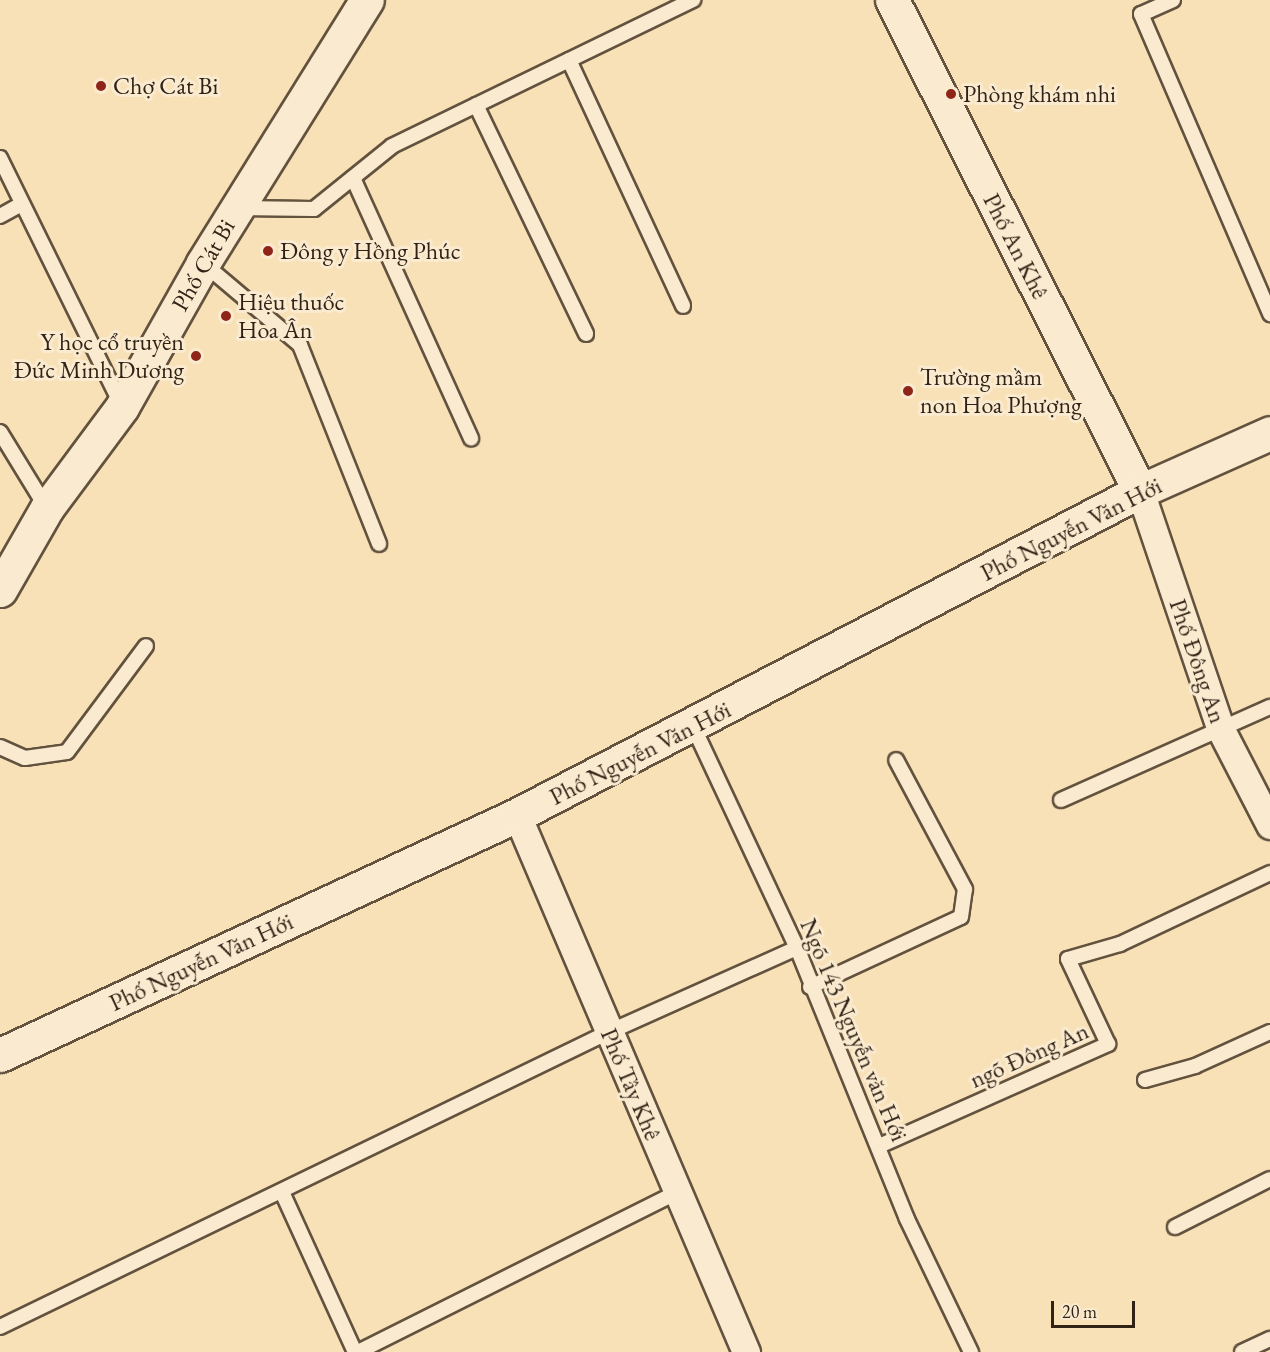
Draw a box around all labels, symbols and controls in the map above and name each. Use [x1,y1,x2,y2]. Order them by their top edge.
place label: Chợ Cát Bi [113,72,218,100]
marker: Chợ Cát Bi [94,79,108,93]
place label: Phòng khám nhi [963,80,1116,108]
marker: Phòng khám nhi [944,87,958,101]
street label: Phố An Khê [977,188,1055,304]
street label: Phố Cát Bi [165,214,241,316]
place label: Đông y Hồng Phúc [280,237,460,265]
marker: Đông y Hồng Phúc [261,244,275,258]
place label: Hiệu thuốc Hoa Ân [238,288,344,344]
marker: Hiệu thuốc Hoa Ân [219,309,233,323]
place label: Y học cổ truyền Đức Minh Dương [14,328,184,384]
marker: Y học cổ truyền Đức Minh Dương [189,349,203,363]
place label: Trường mầm non Hoa Phượng [920,363,1082,419]
marker: Trường mầm non Hoa Phượng [901,384,915,398]
street label: Phố Nguyễn Văn Hới [976,471,1166,587]
street label: Phố Đông An [1163,595,1233,727]
street label: Phố Nguyễn Văn Hới [545,695,735,811]
street label: Phố Nguyễn Văn Hới [105,907,297,1017]
street label: Ngõ 143 Nguyễn văn Hới [794,914,914,1146]
street label: ngõ Đông An [965,1016,1093,1094]
street label: Phố Tây Khê [595,1024,667,1144]
scale bar [1054,1289,1138,1327]
text: 20 m [1062,1300,1097,1323]

